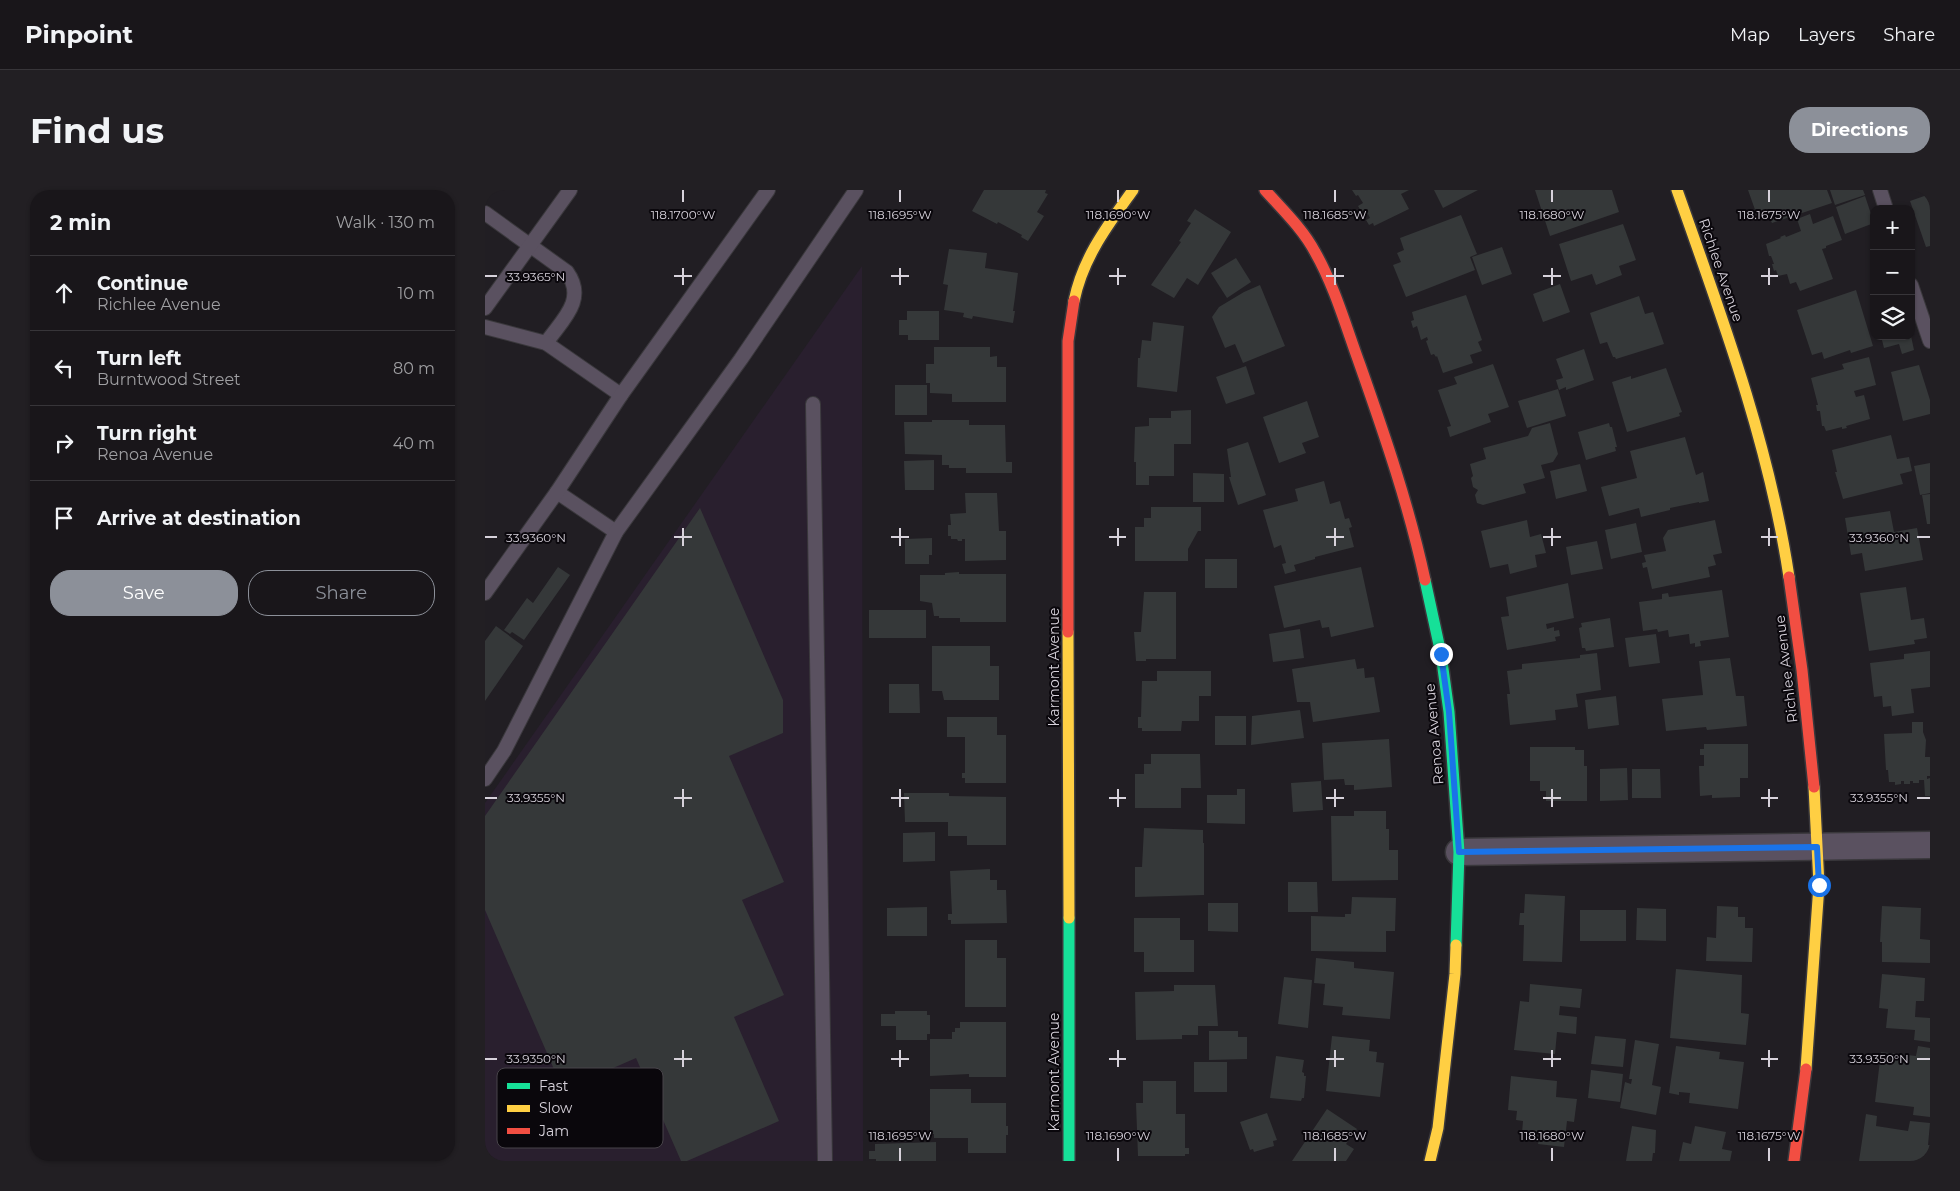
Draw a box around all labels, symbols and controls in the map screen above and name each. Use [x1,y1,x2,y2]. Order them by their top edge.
text: Pinpoint [25,20,133,49]
text: Map [1730,24,1770,46]
text: Layers [1798,24,1855,46]
text: Share [1883,24,1935,46]
button: Directions [1789,107,1930,153]
text: Find us [30,109,164,152]
map controls [1870,205,1915,340]
button: + [1870,205,1915,250]
text: 118.1700°W [651,207,715,222]
text: 118.1695°W [868,207,932,222]
text: 118.1690°W [1086,207,1150,222]
text: 118.1685°W [1303,207,1367,222]
text: 118.1680°W [1520,207,1584,222]
text: 118.1675°W [1738,207,1800,222]
text: 2 min [50,210,111,235]
text: Walk · 130 m [336,213,435,232]
street label: Richlee Avenue [1695,216,1747,324]
button: − [1870,250,1915,295]
text: 33.9365°N [507,269,565,284]
text: Continue [97,272,188,295]
icon: ahead [50,279,78,307]
text: 10 m [397,284,435,303]
text: Richlee Avenue [97,295,221,314]
button: layers [1870,295,1915,340]
text: Turn left [97,347,182,370]
icon: left [50,354,78,382]
text: 80 m [393,359,435,378]
text: Burntwood Street [97,370,241,389]
text: Turn right [97,422,197,445]
icon: right [50,429,78,457]
text: 40 m [393,434,435,453]
text: Renoa Avenue [97,445,213,464]
icon: arrive [50,504,78,532]
text: Arrive at destination [97,507,301,530]
text: 33.9360°N [506,530,566,545]
text: 33.9360°N [1849,530,1909,545]
button: Save [50,570,238,616]
button: Share [248,570,435,616]
street label: Karmont Avenue [1045,608,1063,726]
street label: Richlee Avenue [1770,614,1802,724]
route end [1430,643,1453,666]
street label: Renoa Avenue [1421,683,1447,785]
text: 33.9355°N [507,790,565,805]
text: 33.9355°N [1850,790,1908,805]
route start [1808,874,1831,897]
street label: Karmont Avenue [1045,1013,1063,1131]
text: 33.9350°N [506,1051,566,1066]
text: 33.9350°N [1849,1051,1909,1066]
legend [497,1068,663,1148]
text: Fast [539,1077,569,1095]
text: Slow [539,1099,573,1117]
text: Jam [538,1122,569,1140]
text: 118.1695°W [868,1128,932,1143]
text: 118.1690°W [1086,1128,1150,1143]
text: 118.1685°W [1303,1128,1367,1143]
text: 118.1680°W [1520,1128,1584,1143]
text: 118.1675°W [1738,1128,1800,1143]

